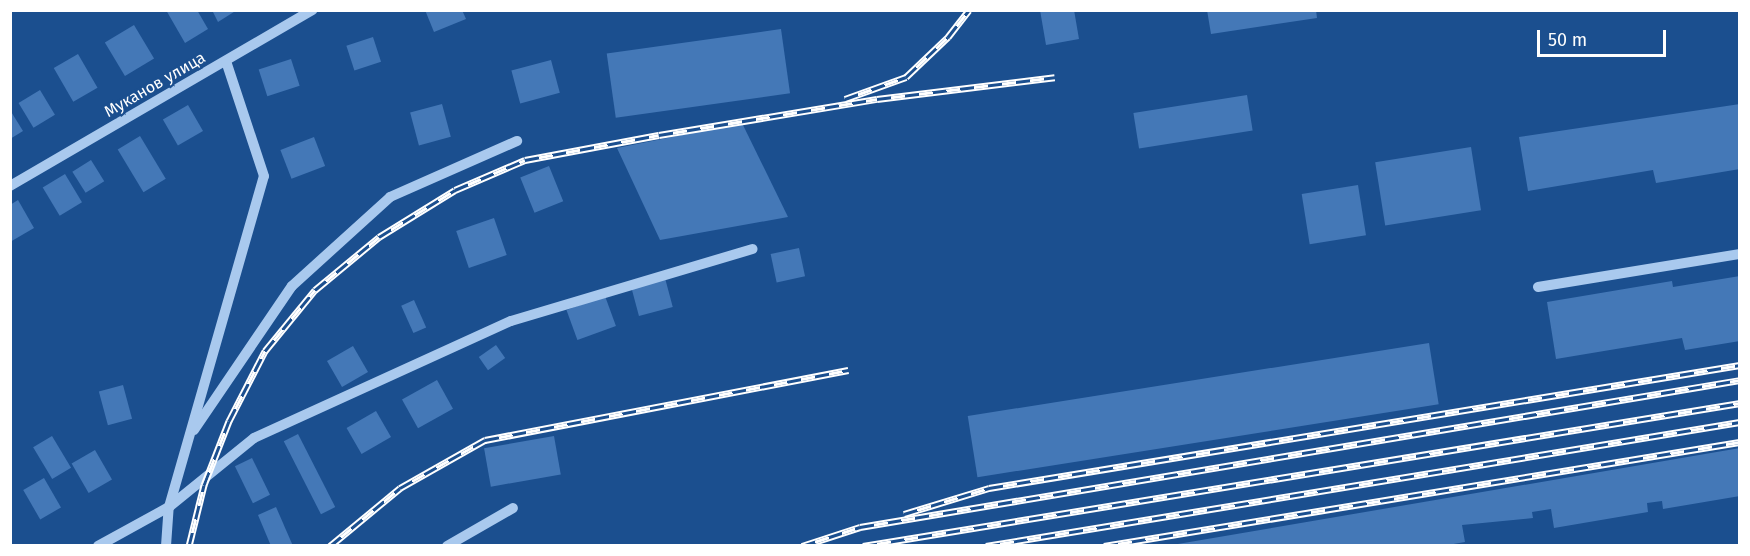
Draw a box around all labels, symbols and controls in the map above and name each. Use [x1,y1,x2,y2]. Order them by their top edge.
scale bar [1540,18,1669,56]
text: 50 m [1548,29,1587,51]
street label: Муканов улица [101,48,209,122]

